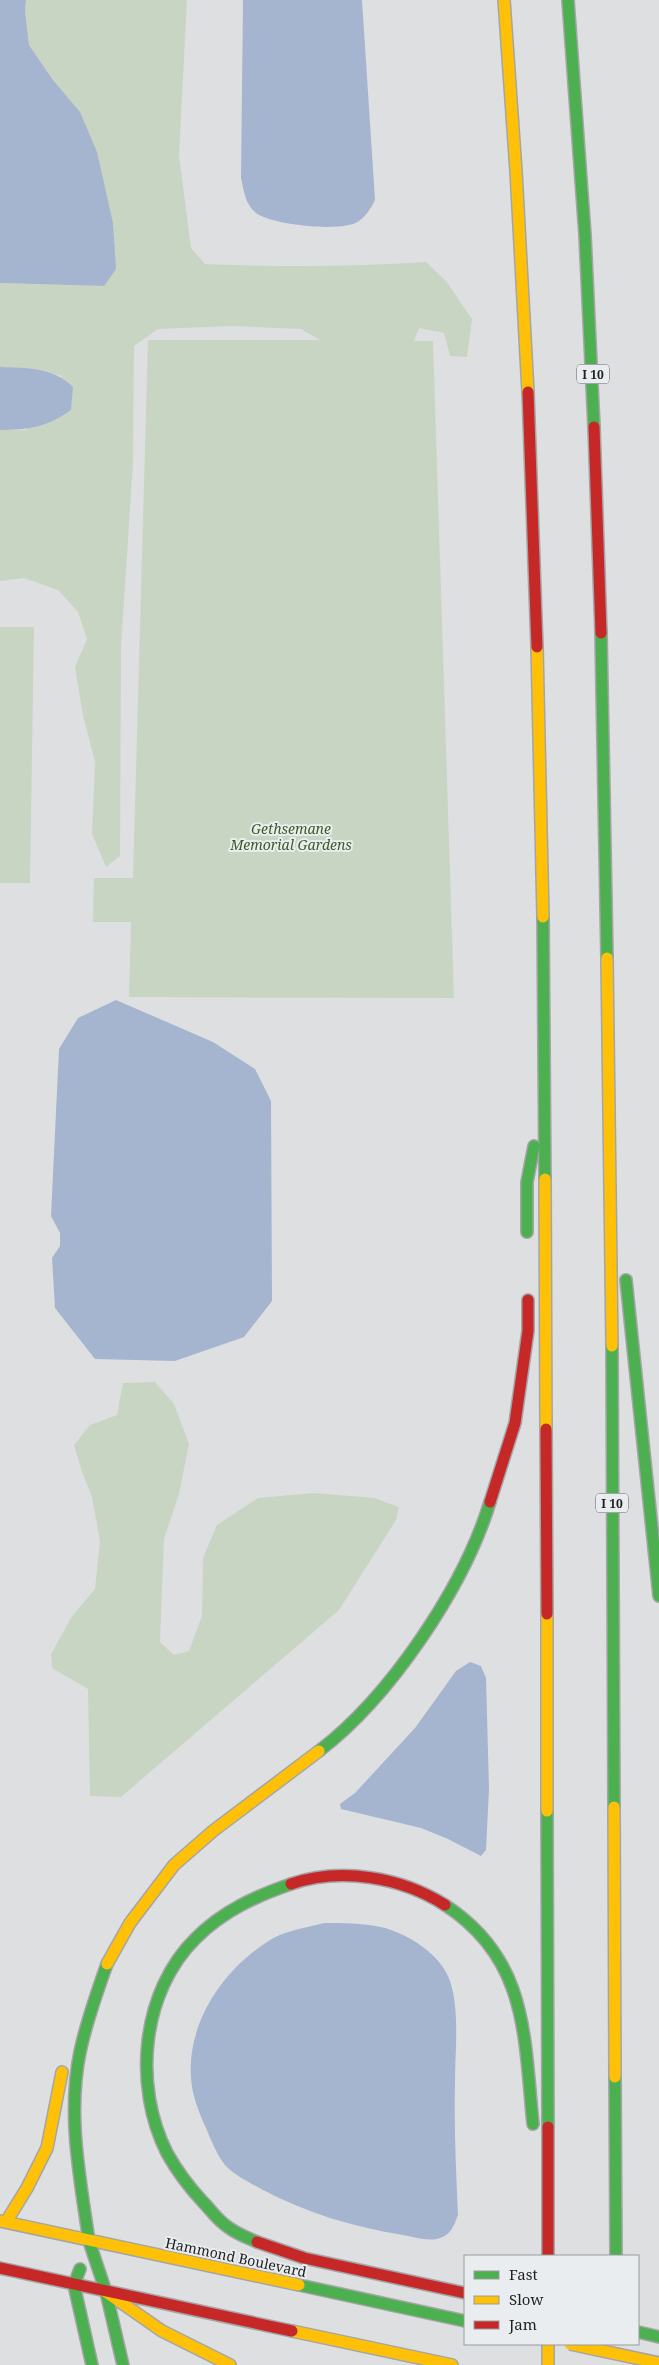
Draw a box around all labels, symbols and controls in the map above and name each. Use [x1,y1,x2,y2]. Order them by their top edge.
road number: I 10 [577,364,609,384]
park label: Gethsemane Memorial Gardens [229,819,352,854]
road number: I 10 [596,1494,628,1512]
street label: Hammond Boulevard [164,2233,309,2281]
legend [464,2255,639,2345]
text: Fast [509,2264,538,2284]
text: Slow [509,2289,543,2309]
text: Jam [508,2314,537,2334]

